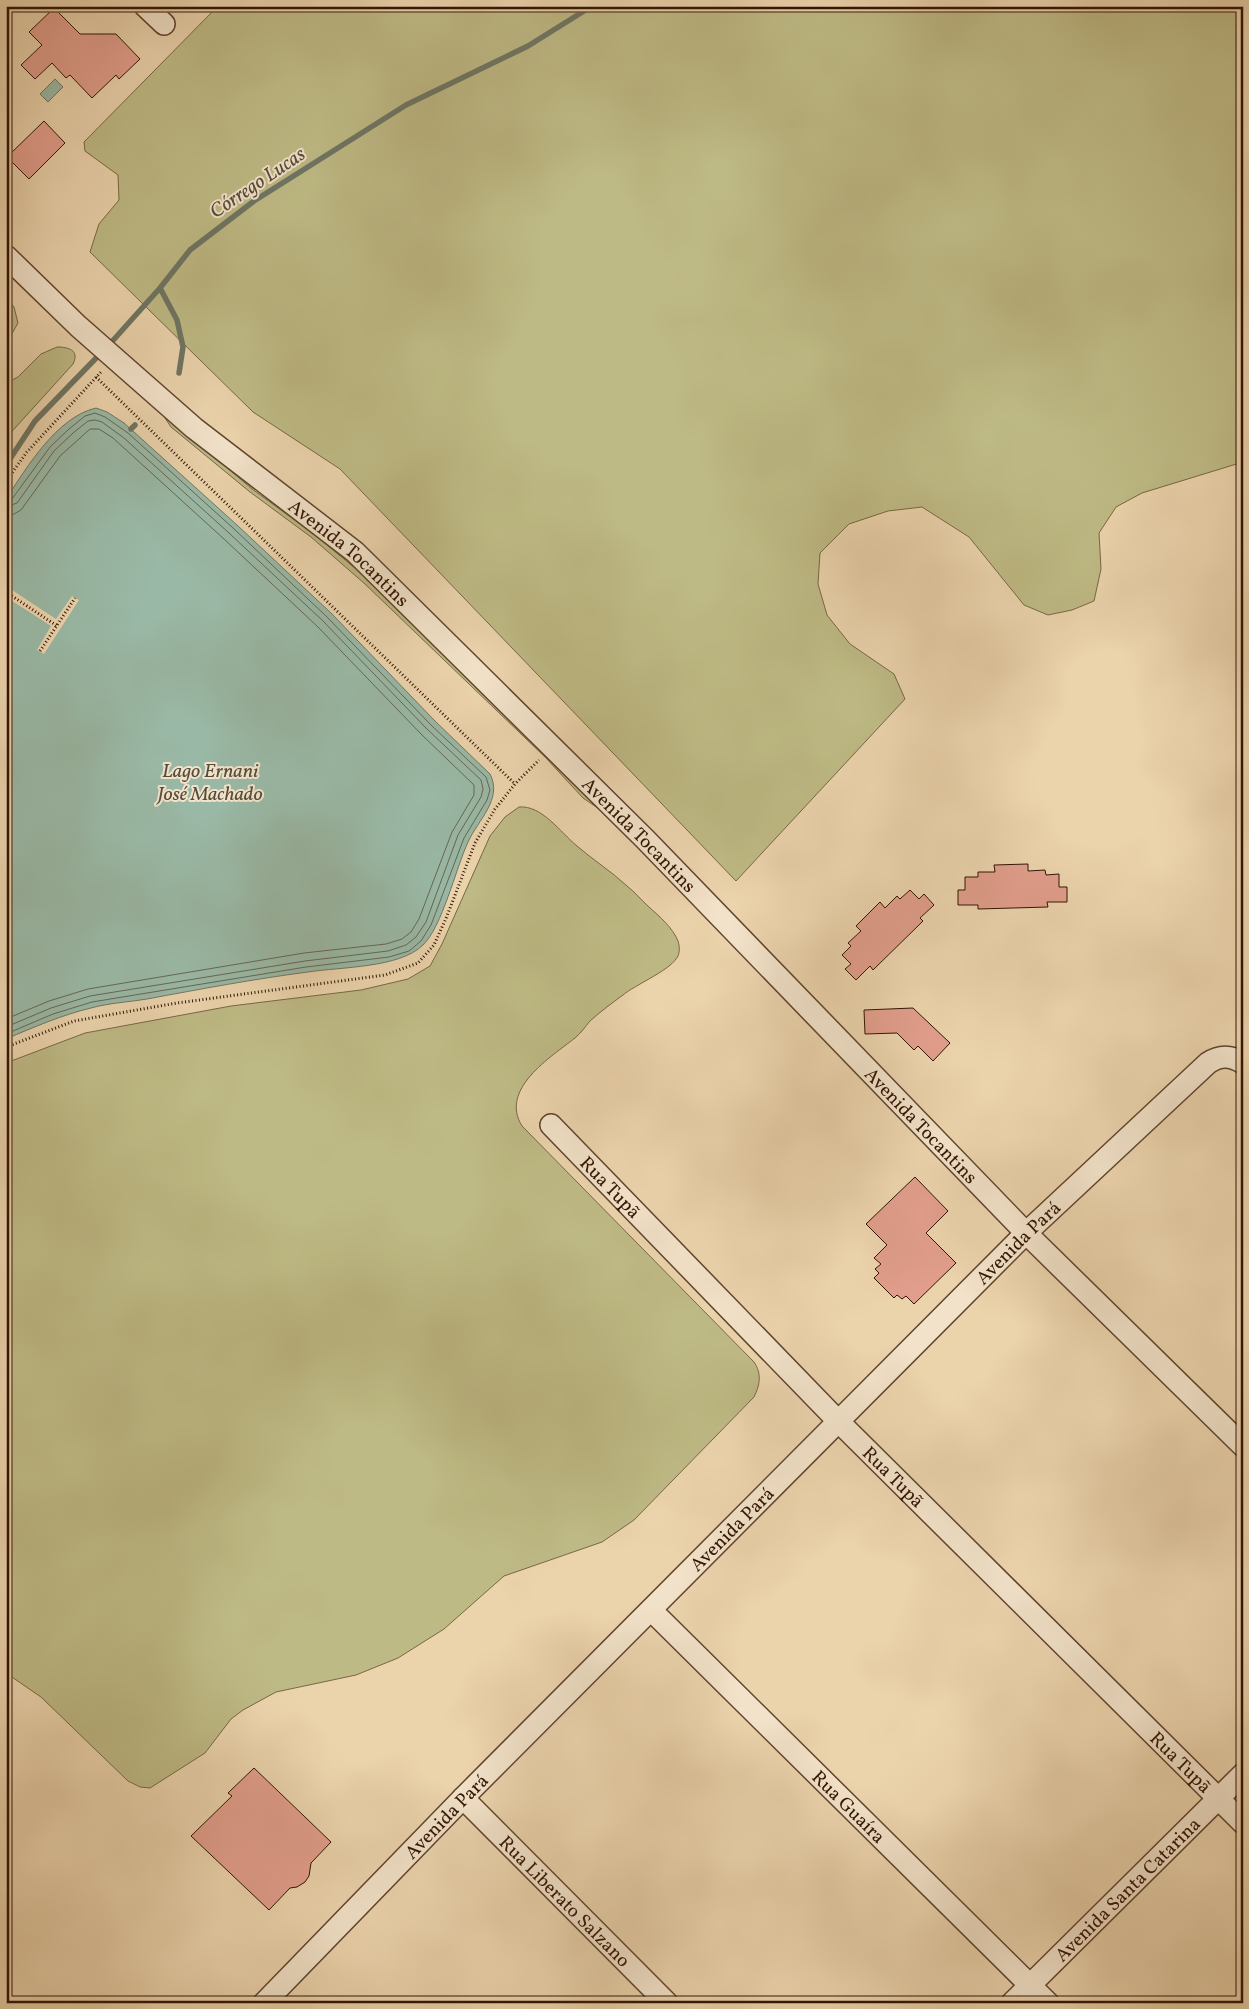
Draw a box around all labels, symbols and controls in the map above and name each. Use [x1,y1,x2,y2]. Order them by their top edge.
water label: Córrego Lucas [205,141,312,226]
street label: Avenida Tocantins [282,494,414,613]
water label: Lago Ernani José Machado [155,758,263,809]
street label: Avenida Tocantins [575,772,701,899]
street label: Avenida Tocantins [858,1062,983,1190]
street label: Rua Tupã [573,1151,646,1225]
street label: Avenida Pará [971,1196,1067,1291]
street label: Rua Tupã [856,1441,929,1514]
street label: Avenida Pará [685,1482,781,1578]
street label: Rua Tupã [1143,1727,1217,1800]
street label: Rua Guaíra [805,1765,891,1850]
street label: Avenida Pará [400,1769,495,1866]
street label: Avenida Santa Catarina [1050,1812,1207,1968]
street label: Rua Liberato Salzano [492,1830,635,1974]

